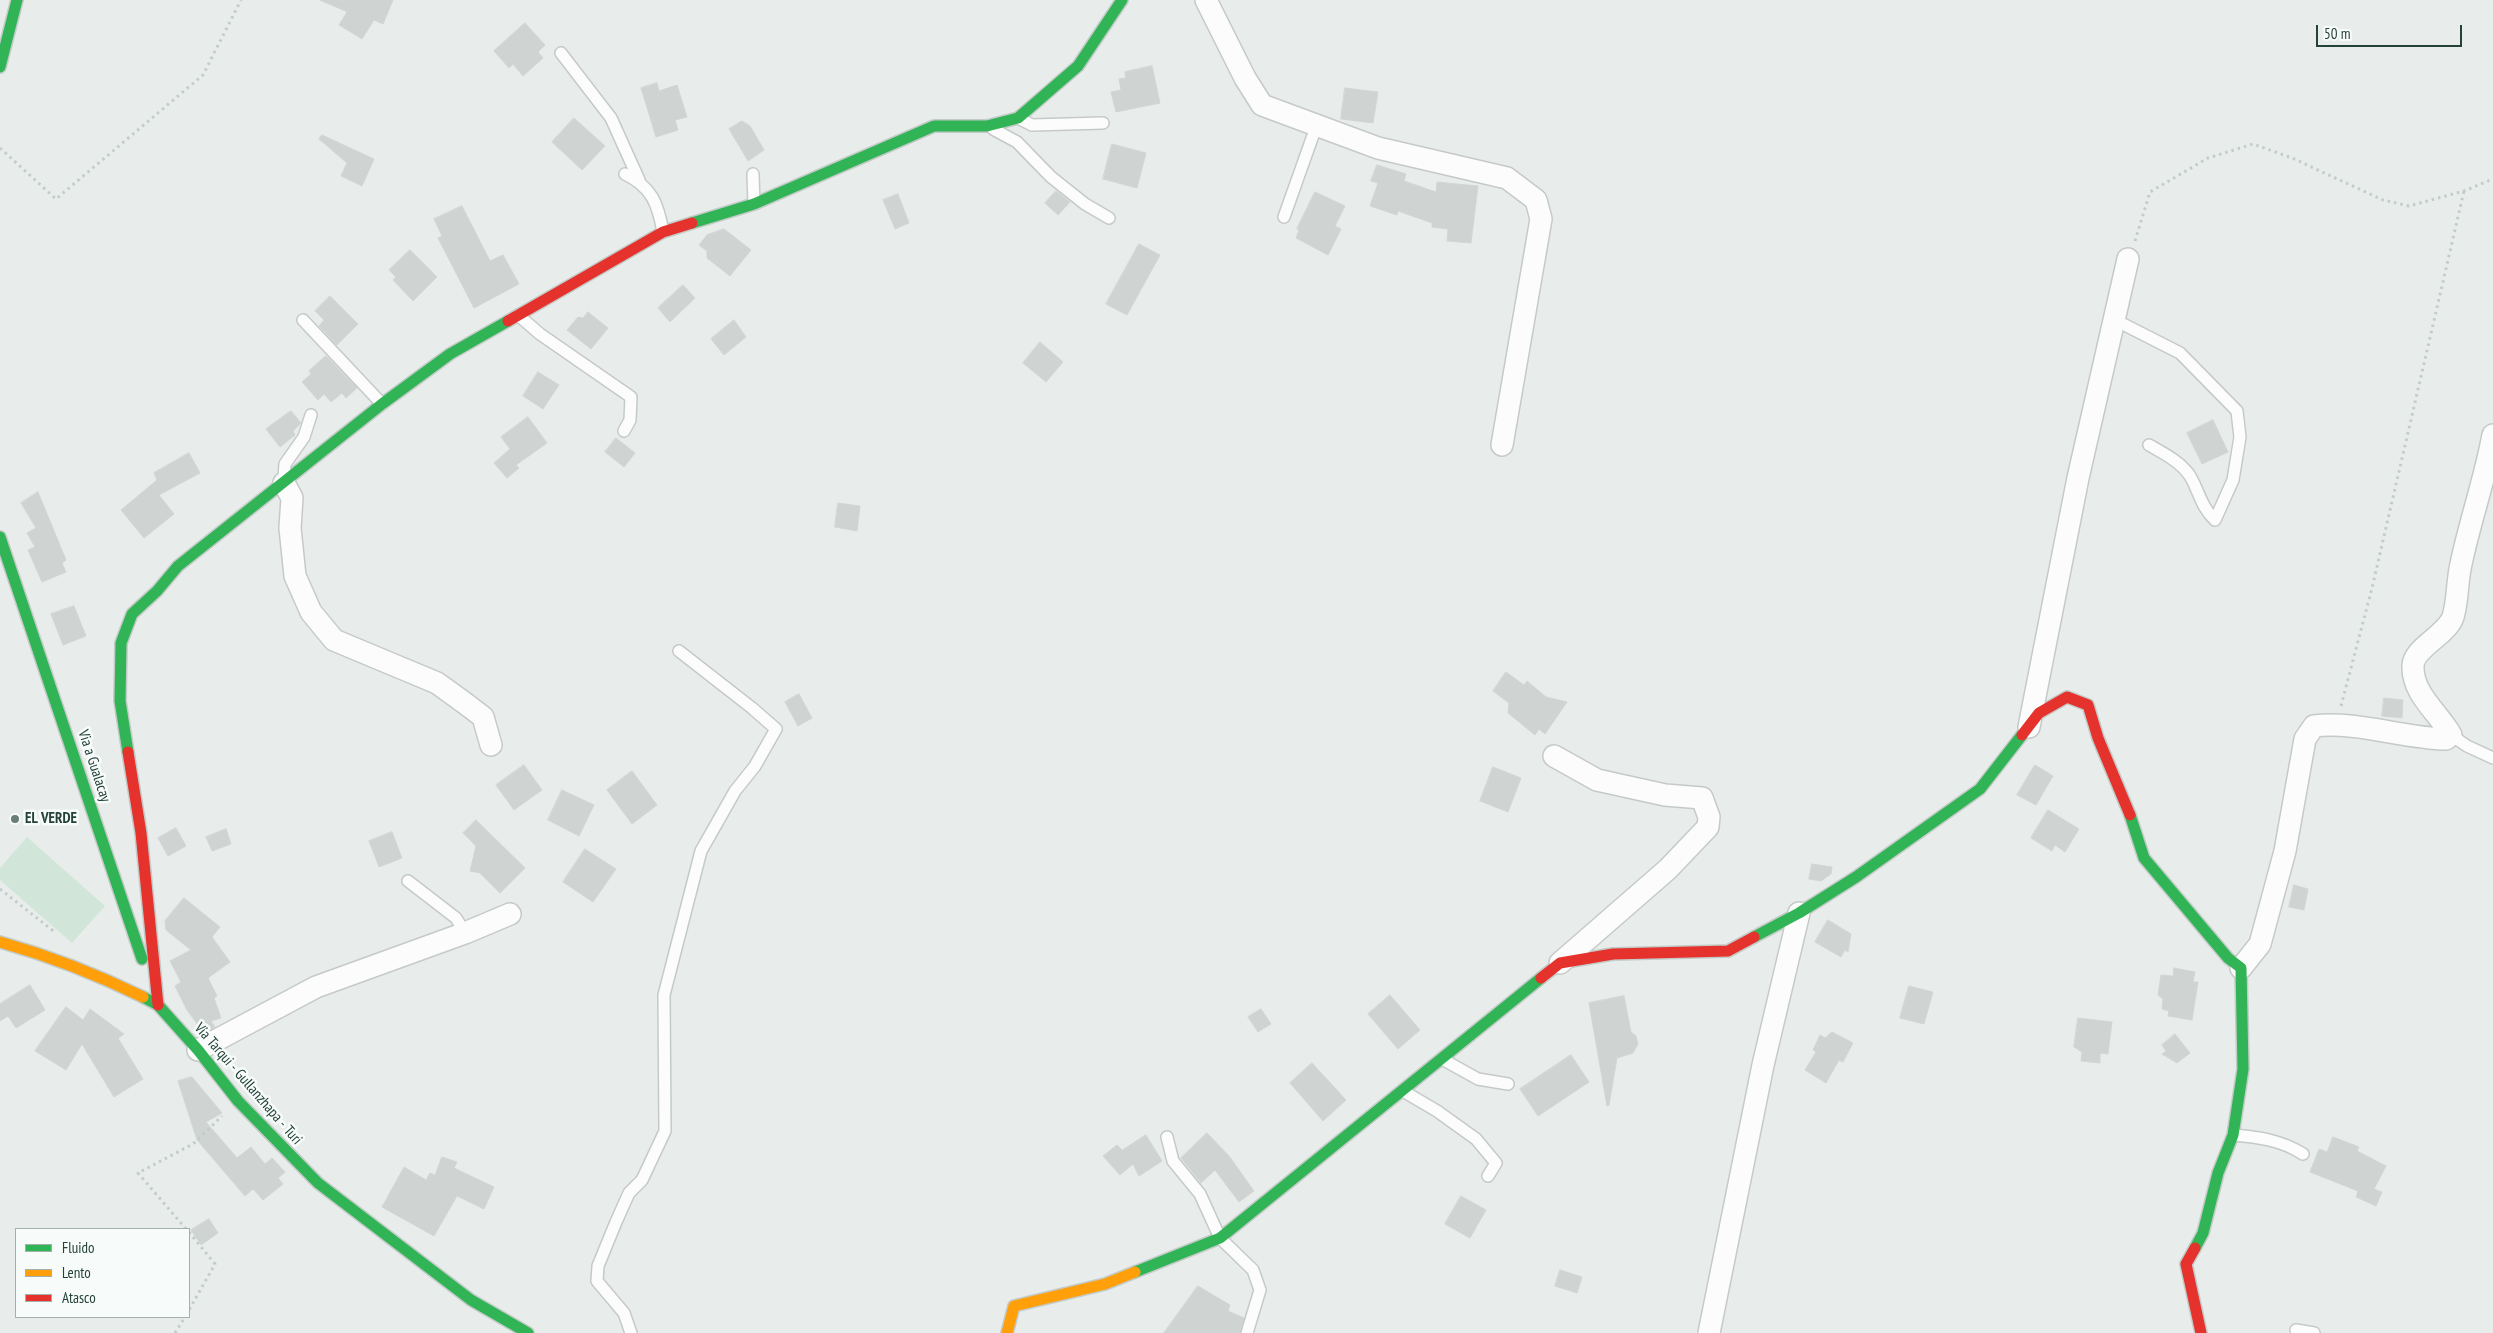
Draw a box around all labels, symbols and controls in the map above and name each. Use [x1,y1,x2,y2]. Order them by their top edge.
scale bar [2318,15,2464,47]
text: 50 m [2324,24,2350,43]
street label: Via a Gualacay [74,728,114,804]
place label: EL VERDE [25,810,77,828]
marker: EL VERDE [9,813,21,825]
street label: Vía Tarqui - Gullanzhapa - Turi [190,1019,306,1149]
legend [15,1228,190,1318]
text: Fluido [62,1238,94,1257]
text: Lento [62,1263,91,1282]
text: Atasco [62,1288,96,1307]

